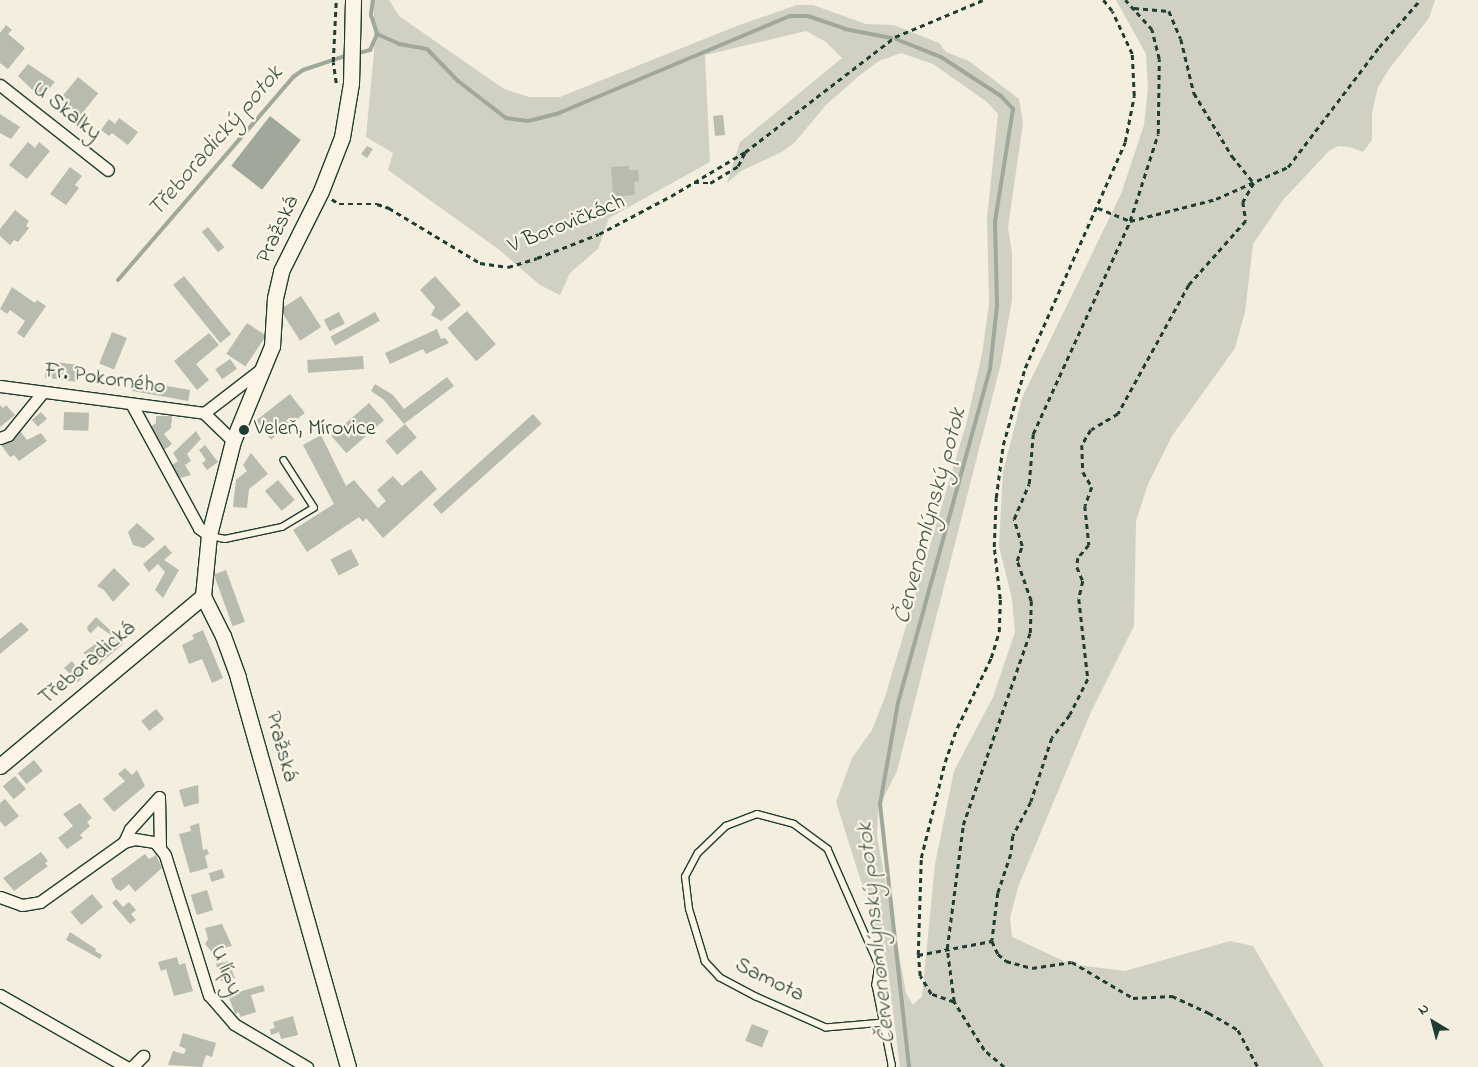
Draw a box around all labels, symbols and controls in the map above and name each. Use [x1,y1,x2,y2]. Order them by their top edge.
water label: Třeboradický potok [142,60,290,224]
street label: U Skalky [26,77,106,147]
street label: V Borovičkách [505,190,629,260]
street label: Pražská [252,192,306,268]
street label: Fr. Pokorného [43,358,167,402]
water label: Červenomlýnský potok [888,405,974,627]
place label: Veleň, Mírovice [254,417,376,443]
marker: Veleň, Mírovice [238,424,250,436]
street label: Třeboradická [34,616,142,712]
street label: Pražská [257,709,303,785]
water label: Červenomlýnský potok [851,821,903,1045]
street label: U lípy [203,942,247,1000]
street label: Samota [730,953,808,1009]
north arrow [1408,997,1458,1047]
text: N [1414,998,1434,1021]

